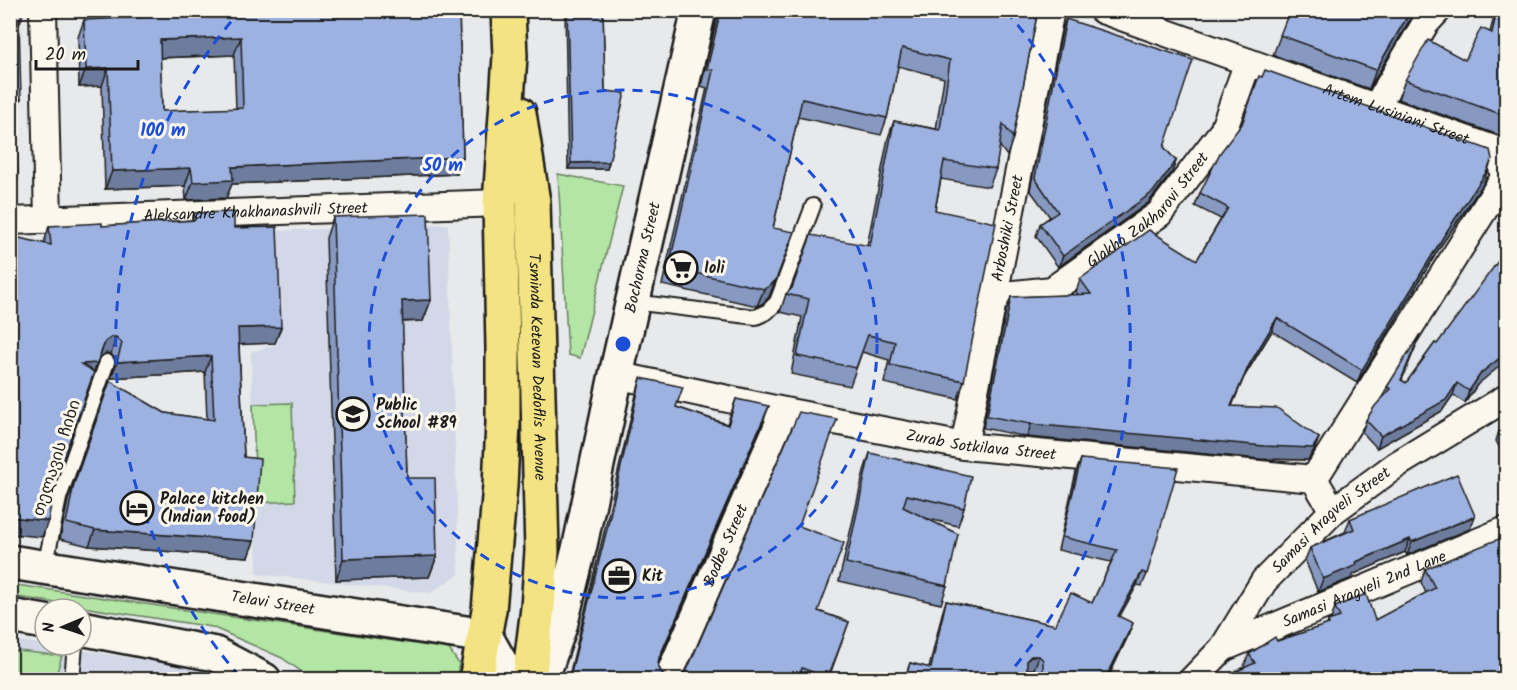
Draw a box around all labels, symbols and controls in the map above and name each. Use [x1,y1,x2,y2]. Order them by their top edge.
scale bar [36,33,138,71]
text: 20 m [45,41,86,70]
street label: Artem Lusiniani Street [1319,77,1473,152]
text: 100 m [140,117,186,146]
street label: Glakho Zakharovi Street [1081,146,1216,274]
text: 50 m [422,152,463,181]
street label: Arboshiki Street [985,172,1030,284]
street label: Aleksandre Khakhanashvili Street [143,195,369,229]
street label: Bochorma Street [618,199,668,315]
supermarket icon: Ioli [663,250,699,286]
street label: Tsminda Ketevan Dedoflis Avenue [522,253,553,481]
place label: Ioli [704,256,725,281]
centre of rings [613,334,633,354]
place label: Public School #89 [376,393,457,436]
street label: თელავის ჩიხი [26,396,88,520]
school or university icon: Public School #89 [335,396,371,432]
street label: Zurab Sotkilava Street [904,423,1058,467]
street label: Samasi Aragveli Street [1265,460,1397,579]
place label: Palace kitchen (Indian food) [160,487,264,530]
hotel icon: Palace kitchen (Indian food) [119,490,155,526]
street label: Bodbe Street [697,499,755,591]
street label: Samasi Aragveli 2nd Lane [1278,544,1450,634]
office icon: Kit [601,558,637,594]
place label: Kit [642,564,664,589]
street label: Telavi Street [229,584,317,622]
north arrow [33,597,93,657]
text: N [37,622,62,633]

